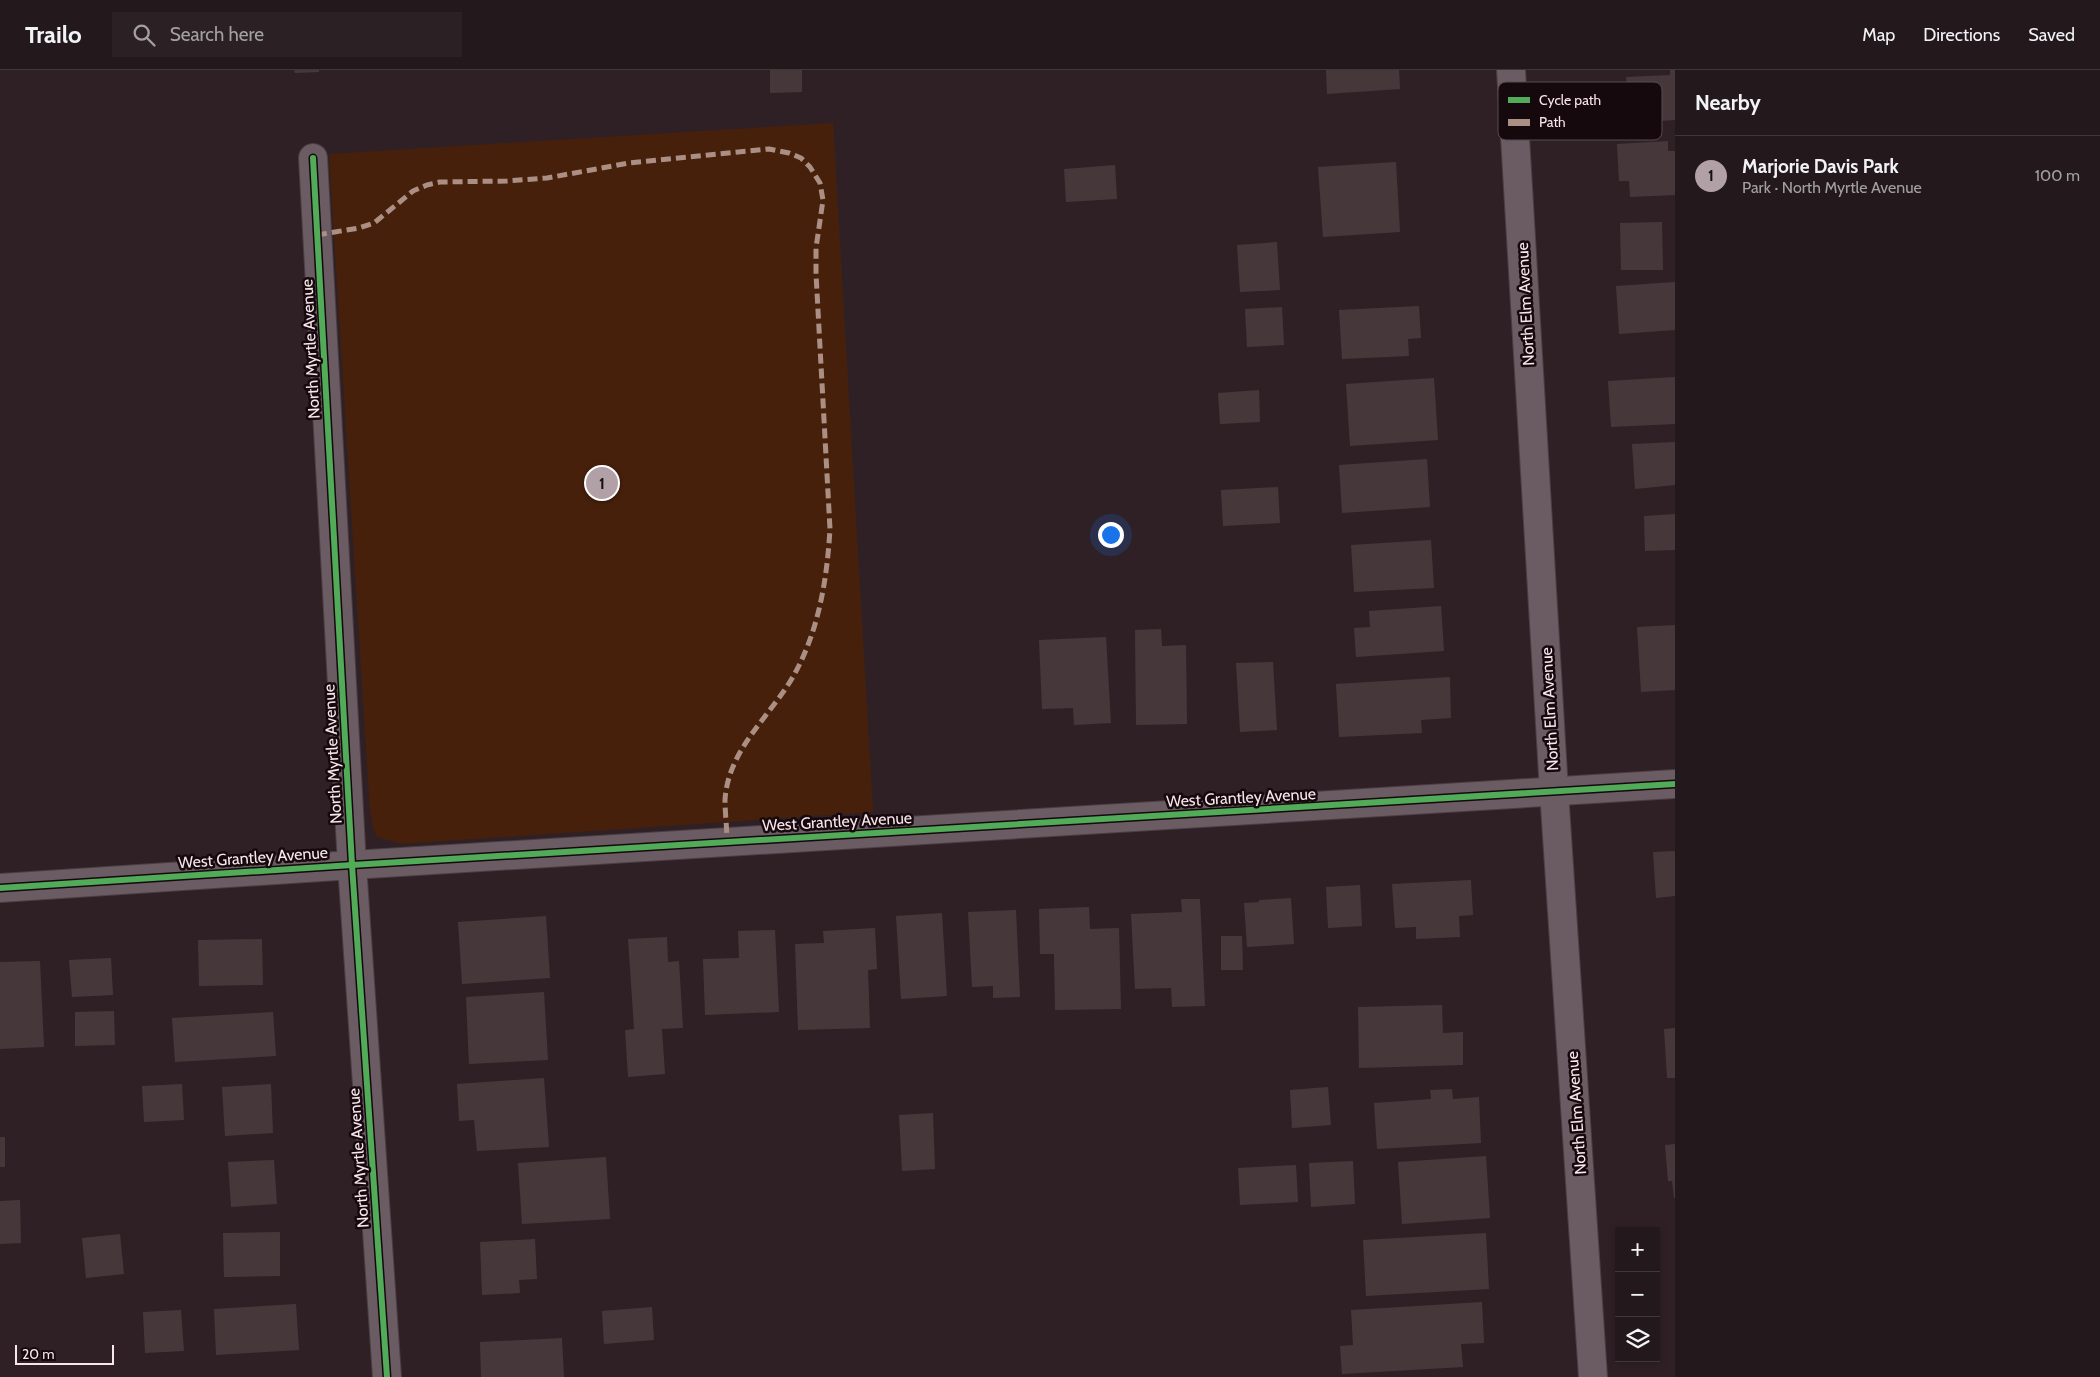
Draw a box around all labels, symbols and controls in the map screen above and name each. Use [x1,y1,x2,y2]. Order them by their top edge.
search box [112,12,462,57]
text: Trailo [25,20,82,49]
icon: search [130,21,158,49]
text: Search here [170,23,264,46]
text: Map [1862,24,1895,46]
text: Directions [1923,24,2000,46]
text: Saved [2028,24,2075,46]
legend [1498,82,1662,140]
text: Nearby [1695,90,1761,115]
text: Cycle path [1539,91,1601,109]
text: Path [1539,113,1566,131]
text: Marjorie Davis Park [1742,155,1899,178]
text: 1 [1708,166,1714,185]
text: 100 m [2035,166,2080,185]
text: Park · North Myrtle Avenue [1742,178,1922,197]
street label: North Elm Avenue [1513,242,1538,366]
street label: North Myrtle Avenue [297,279,324,419]
pin: 1 [586,464,618,502]
your location [1098,522,1124,548]
street label: North Elm Avenue [1537,647,1562,771]
street label: North Myrtle Avenue [319,684,346,824]
street label: West Grantley Avenue [1166,784,1316,811]
street label: West Grantley Avenue [762,808,912,835]
street label: West Grantley Avenue [178,843,329,872]
street label: North Elm Avenue [1563,1051,1590,1175]
street label: North Myrtle Avenue [344,1088,373,1228]
map controls [1615,1227,1660,1362]
button: + [1615,1227,1660,1272]
button: − [1615,1272,1660,1317]
button: layers [1615,1317,1660,1362]
scale bar [15,1342,114,1365]
text: 20 m [22,1345,55,1363]

